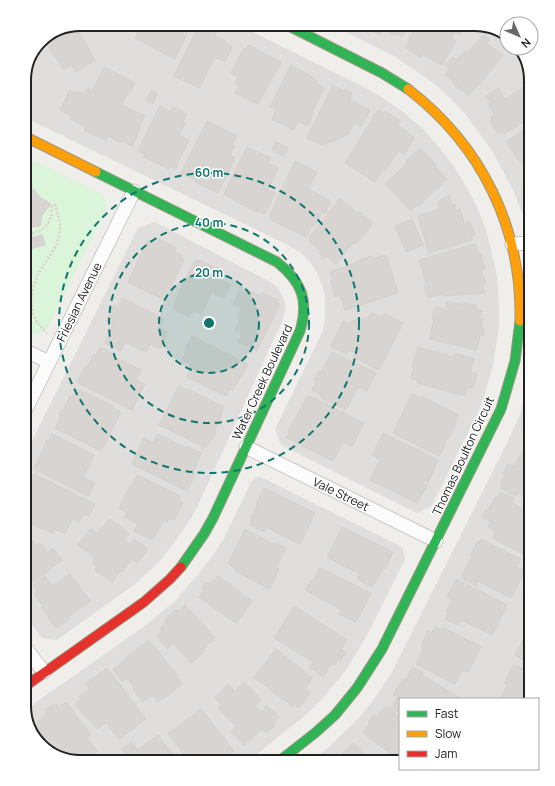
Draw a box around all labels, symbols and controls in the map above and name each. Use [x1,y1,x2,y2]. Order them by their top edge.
north arrow [499,16,539,56]
text: N [518,35,535,52]
text: 60 m [195,164,223,181]
text: 40 m [195,214,223,231]
street label: Friesian Avenue [52,259,106,345]
text: 20 m [195,264,223,281]
centre of rings [202,316,216,330]
street label: Water Creek Boulevard [228,321,296,443]
street label: Thomas Boulton Circuit [428,394,498,518]
street label: Vale Street [310,473,372,515]
legend [399,698,539,770]
text: Fast [435,705,459,722]
text: Slow [435,725,461,742]
text: Jam [435,745,457,762]

